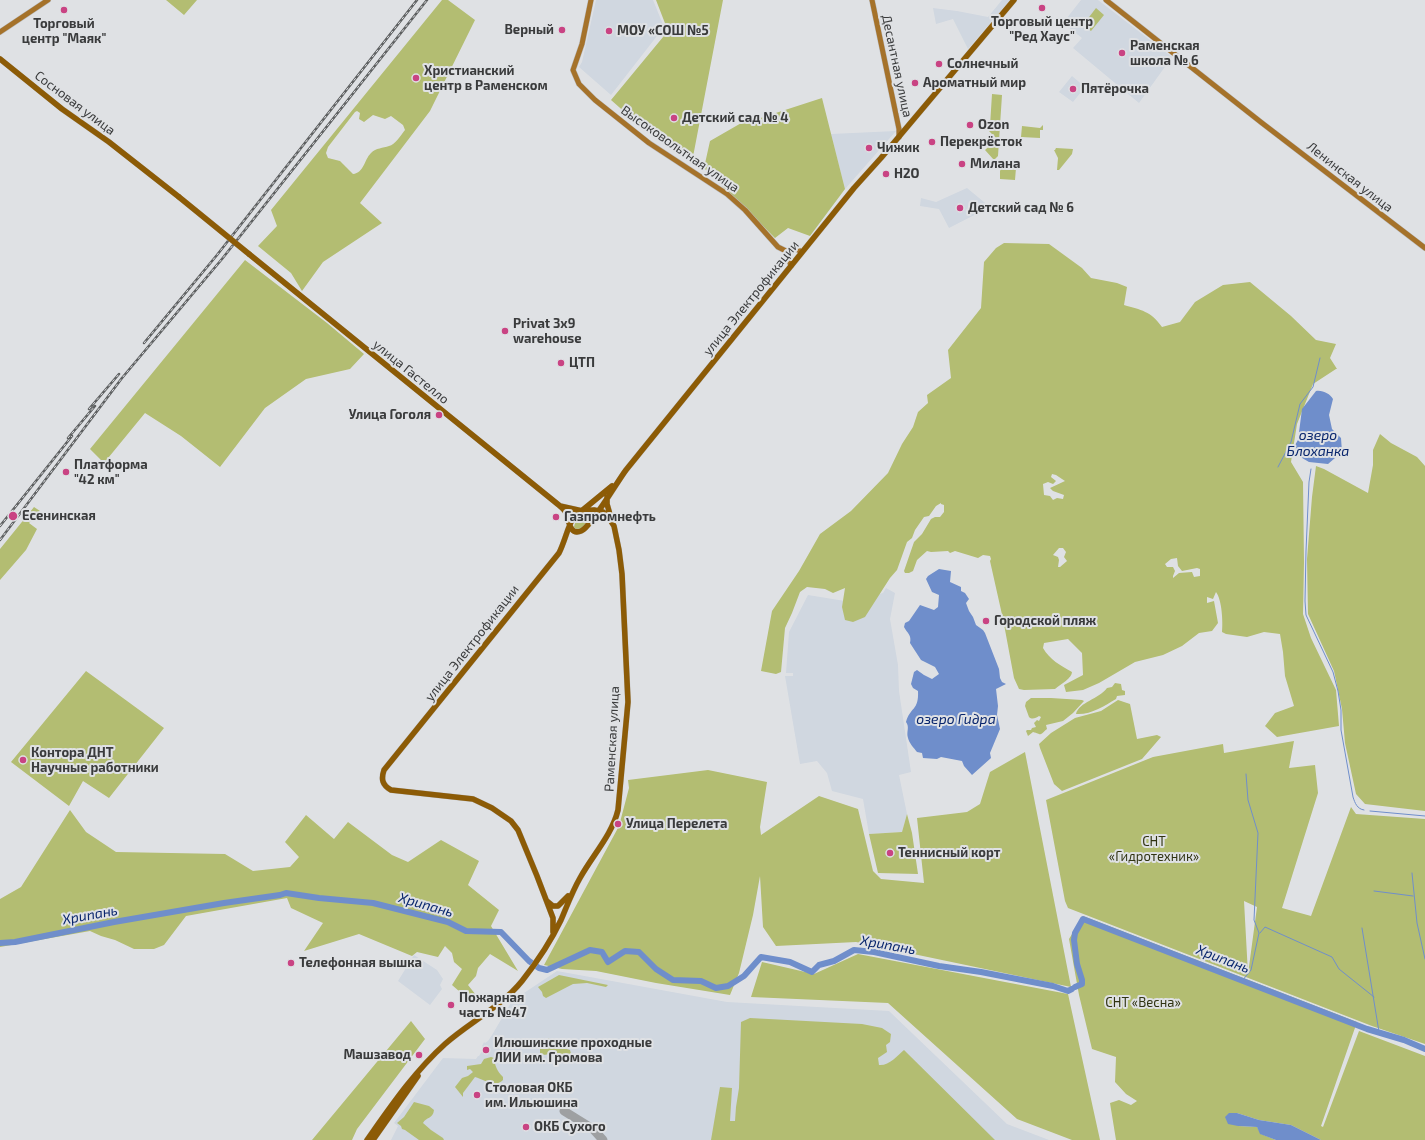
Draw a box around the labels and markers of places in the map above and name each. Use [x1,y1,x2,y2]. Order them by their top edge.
marker: Торговый центр "Ред Хаус" [1037,3,1047,13]
marker: Торговый центр "Маяк" [59,5,69,15]
place label: Торговый центр "Ред Хаус" [991,14,1093,45]
place label: Торговый центр "Маяк" [22,16,106,47]
place label: Верный [505,22,554,38]
place label: МОУ «СОШ №5 [617,23,709,39]
marker: Верный [557,25,567,35]
marker: МОУ «СОШ №5 [604,26,614,36]
place label: Раменская школа № 6 [1130,38,1200,69]
marker: Раменская школа № 6 [1117,48,1127,58]
place label: Солнечный [947,56,1018,72]
marker: Солнечный [934,59,944,69]
place label: Христианский центр в Раменском [424,63,548,94]
marker: Христианский центр в Раменском [411,73,421,83]
place label: Ароматный мир [923,75,1026,91]
marker: Ароматный мир [910,78,920,88]
place label: Пятёрочка [1081,81,1149,97]
marker: Пятёрочка [1068,84,1078,94]
place label: Детский сад № 4 [682,110,789,126]
marker: Детский сад № 4 [669,113,679,123]
place label: Ozon [978,117,1009,133]
marker: Ozon [965,120,975,130]
place label: Перекрёсток [940,134,1022,150]
marker: Перекрёсток [927,137,937,147]
place label: Чижик [877,140,919,156]
marker: Чижик [864,143,874,153]
place label: Милана [970,156,1020,172]
marker: Милана [957,159,967,169]
place label: H2O [894,166,919,182]
marker: H2O [881,169,891,179]
place label: Детский сад № 6 [968,200,1074,216]
marker: Детский сад № 6 [955,203,965,213]
place label: Privat 3x9 warehouse [513,316,582,347]
marker: Privat 3x9 warehouse [500,326,510,336]
place label: ЦТП [569,355,595,371]
marker: ЦТП [556,358,566,368]
place label: Улица Гоголя [349,407,431,423]
marker: Улица Гоголя [434,410,444,420]
place label: Платформа "42 км" [74,457,148,488]
marker: Платформа "42 км" [61,467,71,477]
place label: Есенинская [22,508,96,524]
place label: Газпромнефть [564,509,656,525]
marker: Есенинская [7,510,19,522]
marker: Газпромнефть [551,512,561,522]
place label: Городской пляж [994,613,1096,629]
marker: Городской пляж [981,616,991,626]
place label: Контора ДНТ Научные работники [31,745,159,776]
marker: Контора ДНТ Научные работники [18,755,28,765]
place label: Улица Перелета [626,816,727,832]
marker: Улица Перелета [613,819,623,829]
place label: Теннисный корт [898,845,1000,861]
marker: Теннисный корт [885,848,895,858]
place label: Телефонная вышка [299,955,422,971]
marker: Телефонная вышка [286,958,296,968]
place label: Пожарная часть №47 [459,990,527,1021]
marker: Пожарная часть №47 [446,1000,456,1010]
place label: Илюшинские проходные ЛИИ им. Громова [494,1035,652,1066]
marker: Илюшинские проходные ЛИИ им. Громова [481,1045,491,1055]
place label: Машзавод [343,1047,411,1063]
marker: Машзавод [414,1050,424,1060]
place label: Столовая ОКБ им. Ильюшина [485,1080,578,1111]
marker: Столовая ОКБ им. Ильюшина [472,1090,482,1100]
place label: ОКБ Сухого [534,1119,606,1135]
marker: ОКБ Сухого [521,1122,531,1132]

